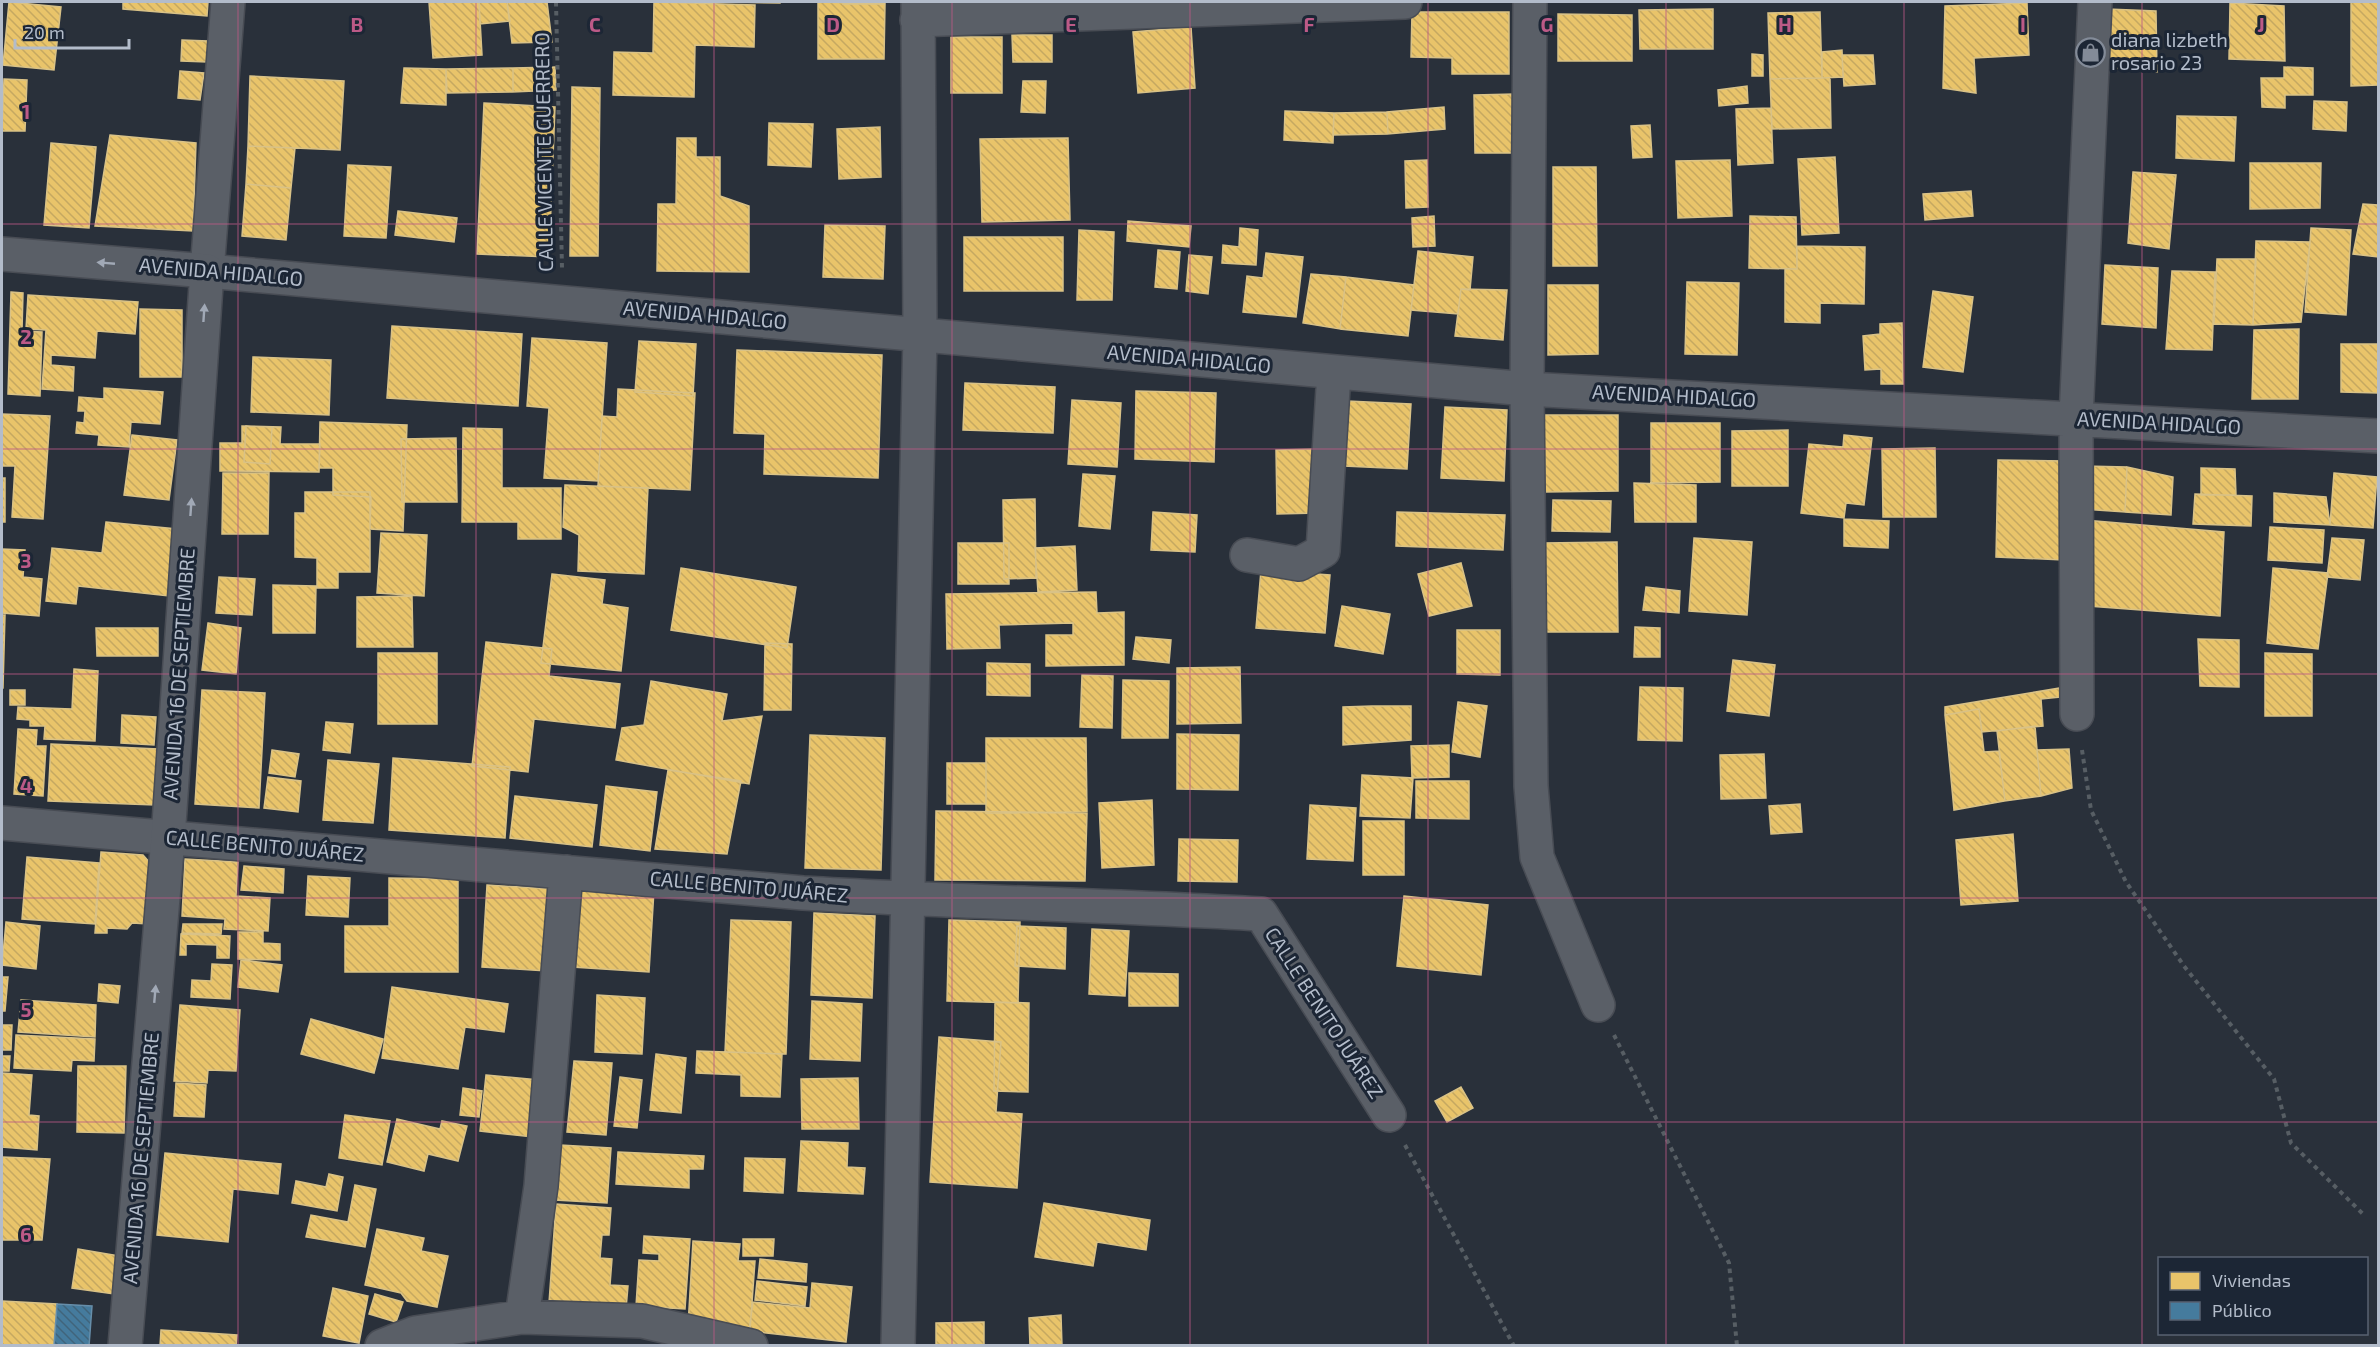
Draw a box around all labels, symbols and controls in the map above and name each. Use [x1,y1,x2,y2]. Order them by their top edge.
scale bar [15,12,129,50]
text: B [351,12,363,36]
text: C [589,12,601,36]
text: D [826,12,840,36]
text: E [1065,12,1077,36]
text: F [1303,12,1315,36]
text: G [1541,12,1553,36]
text: H [1778,12,1792,36]
text: I [2020,12,2026,36]
text: J [2257,12,2265,36]
text: 20 m [24,21,65,43]
place label: diana lizbeth rosario 23 [2111,27,2228,74]
street label: CALLE VICENTE GUERRERO [529,32,557,272]
shop icon: diana lizbeth rosario 23 [2074,36,2106,68]
text: 1 [22,99,30,123]
street label: AVENIDA HIDALGO [138,252,304,290]
one-way arrow [97,258,116,268]
street label: AVENIDA HIDALGO [622,295,788,333]
one-way arrow [199,303,208,322]
text: 2 [20,324,32,348]
street label: AVENIDA HIDALGO [1106,339,1272,377]
street label: AVENIDA HIDALGO [1591,379,1757,411]
street label: AVENIDA HIDALGO [2076,406,2242,438]
one-way arrow [186,498,195,517]
street label: AVENIDA 16 DE SEPTIEMBRE [157,547,199,801]
text: 3 [20,548,32,572]
text: 4 [20,773,33,797]
street label: CALLE BENITO JUÁREZ [165,824,365,866]
street label: CALLE BENITO JUÁREZ [649,865,849,907]
street label: CALLE BENITO JUÁREZ [1261,922,1389,1102]
one-way arrow [150,985,160,1004]
text: 5 [20,997,32,1021]
street label: AVENIDA 16 DE SEPTIEMBRE [117,1031,163,1285]
text: 6 [20,1222,32,1246]
legend [2158,1257,2368,1335]
text: Viviendas [2212,1269,2291,1291]
text: Público [2212,1299,2272,1321]

